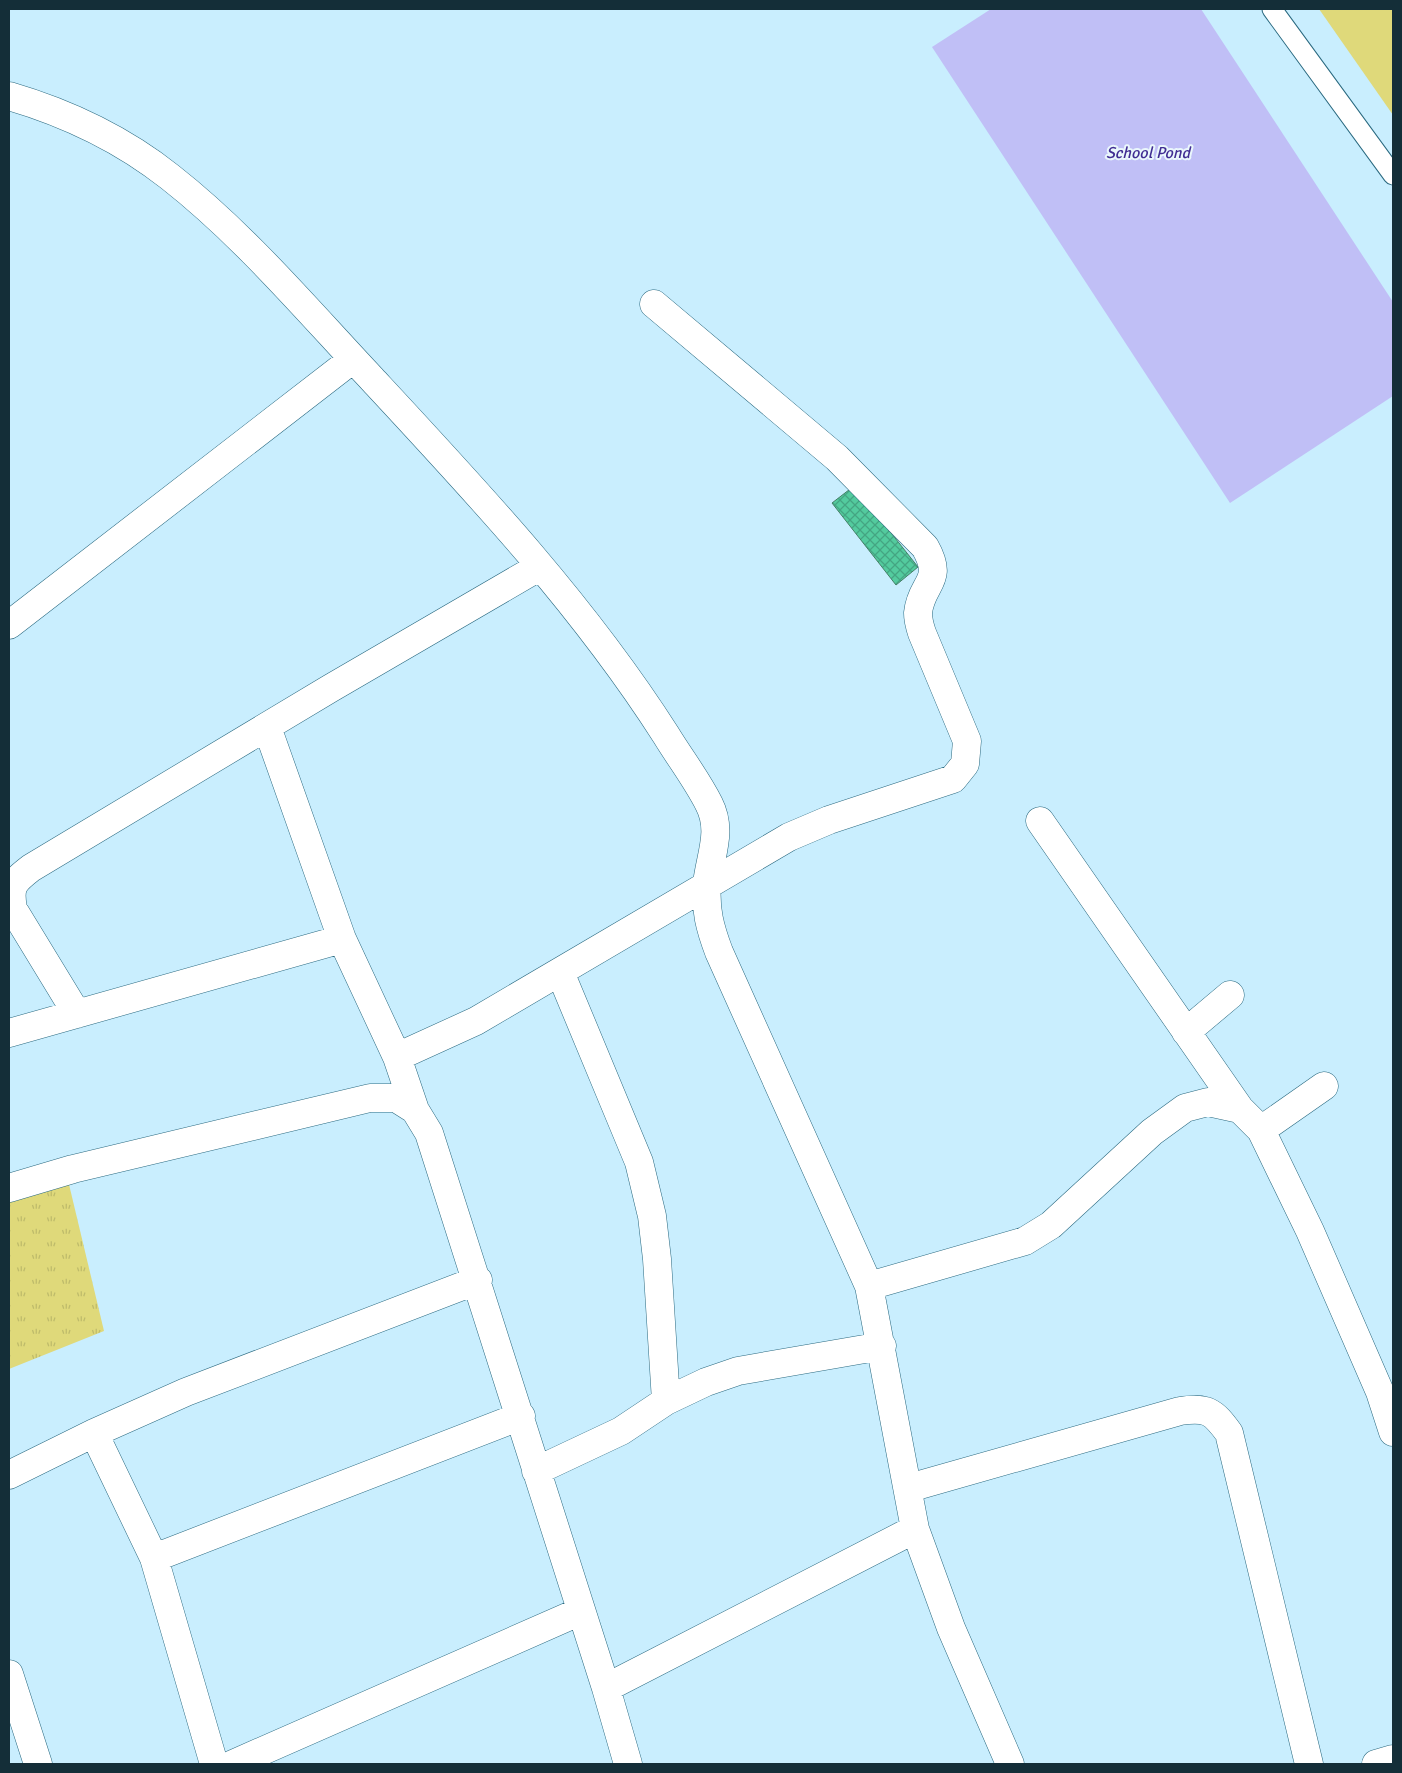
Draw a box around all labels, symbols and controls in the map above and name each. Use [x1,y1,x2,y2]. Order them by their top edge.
water label: School Pond [1106,143,1193,163]

